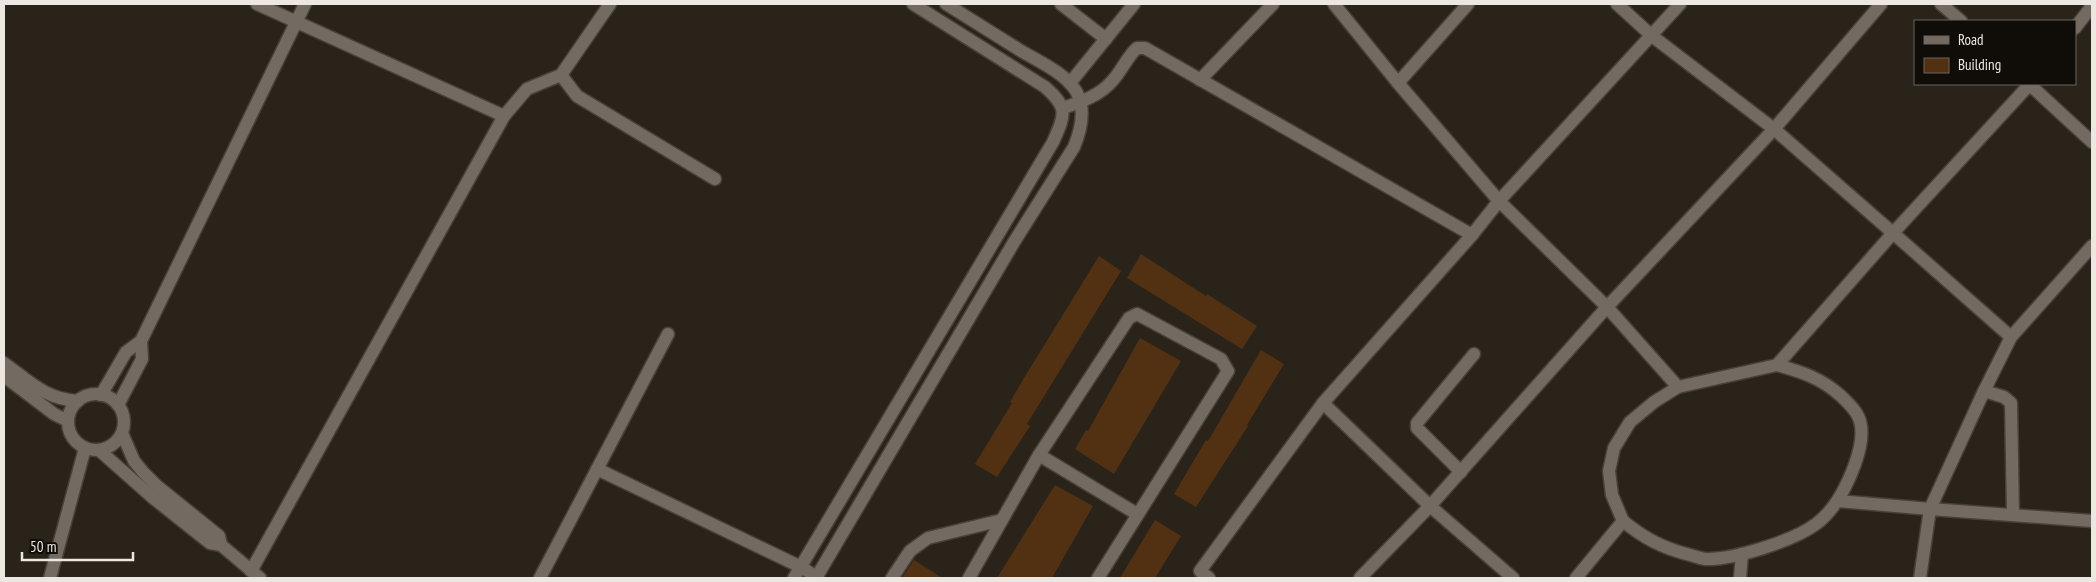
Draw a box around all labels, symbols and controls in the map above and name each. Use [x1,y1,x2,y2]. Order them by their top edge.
legend [1914,20,2076,85]
text: Road [1958,30,1984,49]
text: Building [1958,55,2001,74]
scale bar [22,530,134,562]
text: 50 m [30,537,56,556]

